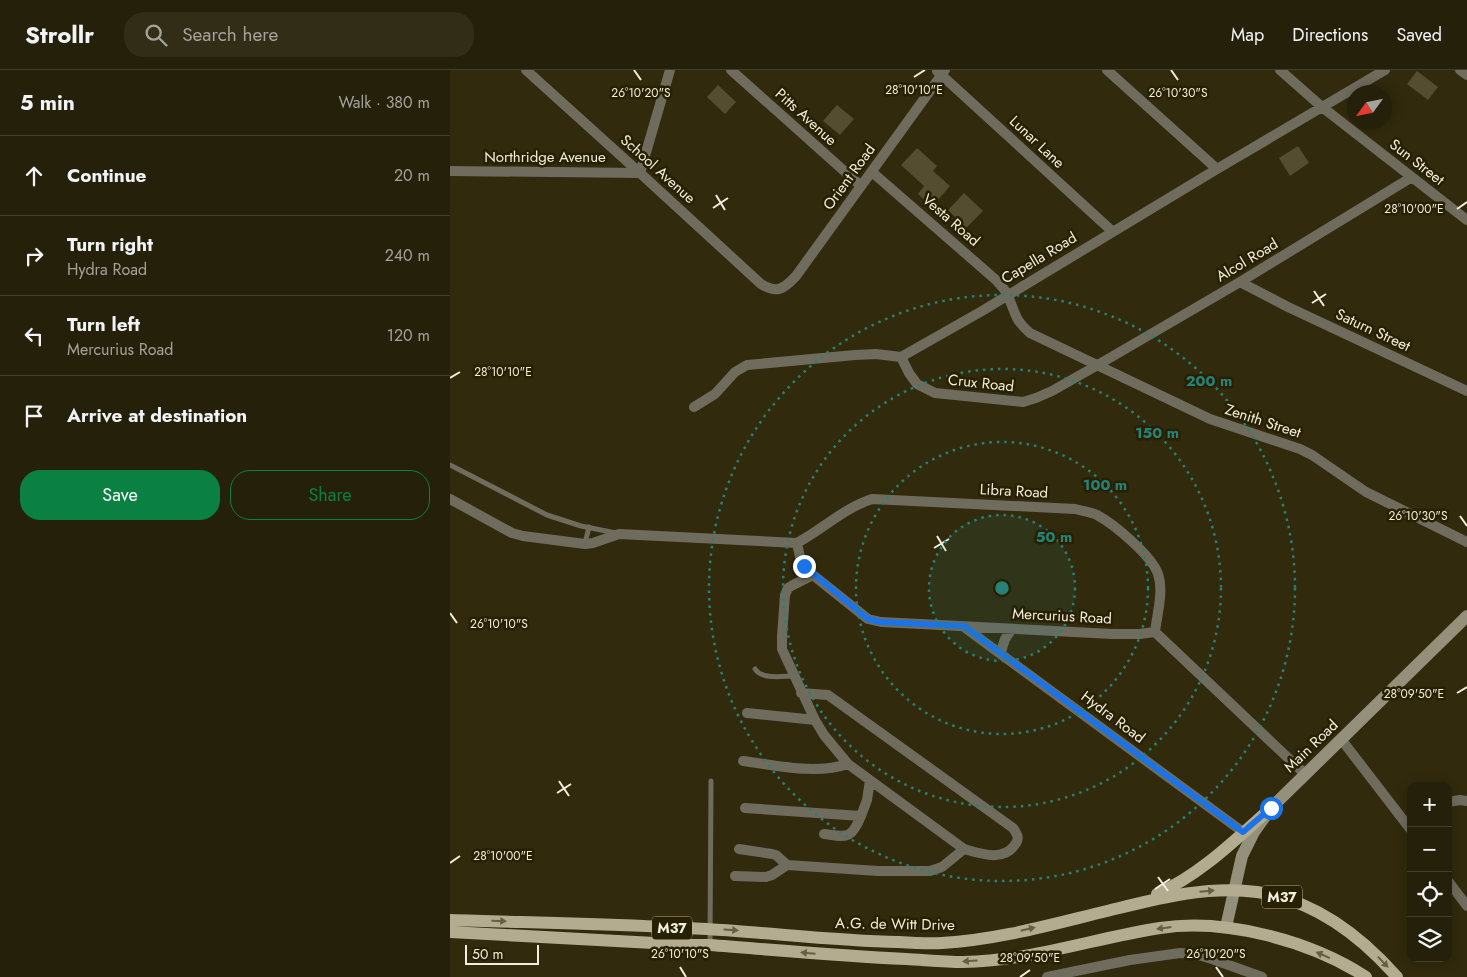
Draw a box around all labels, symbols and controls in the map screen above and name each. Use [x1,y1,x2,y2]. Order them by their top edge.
search box [124,12,474,57]
text: Strollr [25,17,94,52]
icon: search [142,21,170,49]
text: Search here [182,21,278,48]
text: Map [1231,22,1264,48]
text: Directions [1292,22,1368,48]
text: Saved [1396,22,1442,48]
text: 28°10'10"E [885,81,943,99]
street label: Pitts Avenue [770,83,842,151]
text: 26°10'20"S [611,84,671,102]
text: 26°10'30"S [1148,84,1208,102]
north arrow [1347,85,1392,130]
text: 5 min [20,88,75,118]
text: Walk · 380 m [339,91,430,114]
street label: Lunar Lane [1004,111,1070,174]
street label: School Avenue [616,129,701,209]
street label: Sun Street [1385,134,1449,191]
street label: Orient Road [817,139,881,215]
street label: Northridge Avenue [484,146,606,168]
icon: ahead [20,162,48,190]
text: Continue [67,162,146,189]
text: 20 m [394,164,430,187]
street label: Vesta Road [917,189,985,251]
text: 28°10'00"E [1384,200,1444,218]
street label: Capella Road [997,227,1081,289]
text: Turn right [67,231,153,258]
street label: Alcol Road [1212,233,1282,287]
icon: right [20,242,48,270]
text: 240 m [385,244,430,267]
text: Hydra Road [67,258,147,281]
street label: Saturn Street [1332,303,1414,357]
text: Turn left [67,311,140,338]
icon: left [20,322,48,350]
text: 120 m [387,324,430,347]
text: Mercurius Road [67,338,173,361]
text: 28°10'10"E [474,363,532,381]
street label: Crux Road [947,369,1015,397]
text: 200 m [1186,370,1232,392]
street label: Zenith Street [1222,398,1304,444]
icon: arrive [20,402,48,430]
text: Arrive at destination [67,402,247,429]
text: 150 m [1135,422,1179,444]
button: Save [20,470,220,520]
button: Share [230,470,430,520]
text: 100 m [1083,474,1127,496]
street label: Libra Road [979,478,1049,504]
text: 26°10'30"S [1388,507,1448,525]
text: 50 m [1036,526,1072,548]
route end [793,555,816,578]
centre of rings [993,579,1011,597]
street label: Mercurius Road [1012,602,1112,630]
text: 26°10'10"S [470,615,528,633]
text: 28°09'50"E [1384,685,1444,703]
street label: Hydra Road [1076,686,1150,748]
street label: Main Road [1279,714,1343,778]
map controls [1407,782,1452,962]
button: + [1407,782,1452,827]
route start [1260,797,1283,820]
button: − [1407,827,1452,872]
text: 28°10'00"E [473,847,533,865]
button: locate [1407,872,1452,917]
road number: M37 [1262,886,1302,909]
one-way arrow [1199,887,1215,895]
street label: A.G. de Witt Drive [835,912,955,936]
road number: M37 [652,916,692,940]
button: layers [1407,917,1452,962]
one-way arrow [491,918,507,926]
one-way arrow [1156,924,1172,932]
one-way arrow [1020,925,1035,933]
one-way arrow [723,927,739,935]
scale bar [465,942,539,965]
text: 50 m [472,944,503,964]
text: 26°10'10"S [651,945,709,963]
text: 26°10'20"S [1186,945,1246,963]
one-way arrow [800,949,816,957]
text: 28°09'50"E [1000,949,1060,967]
one-way arrow [1316,950,1330,958]
one-way arrow [1377,955,1389,967]
one-way arrow [962,957,978,965]

